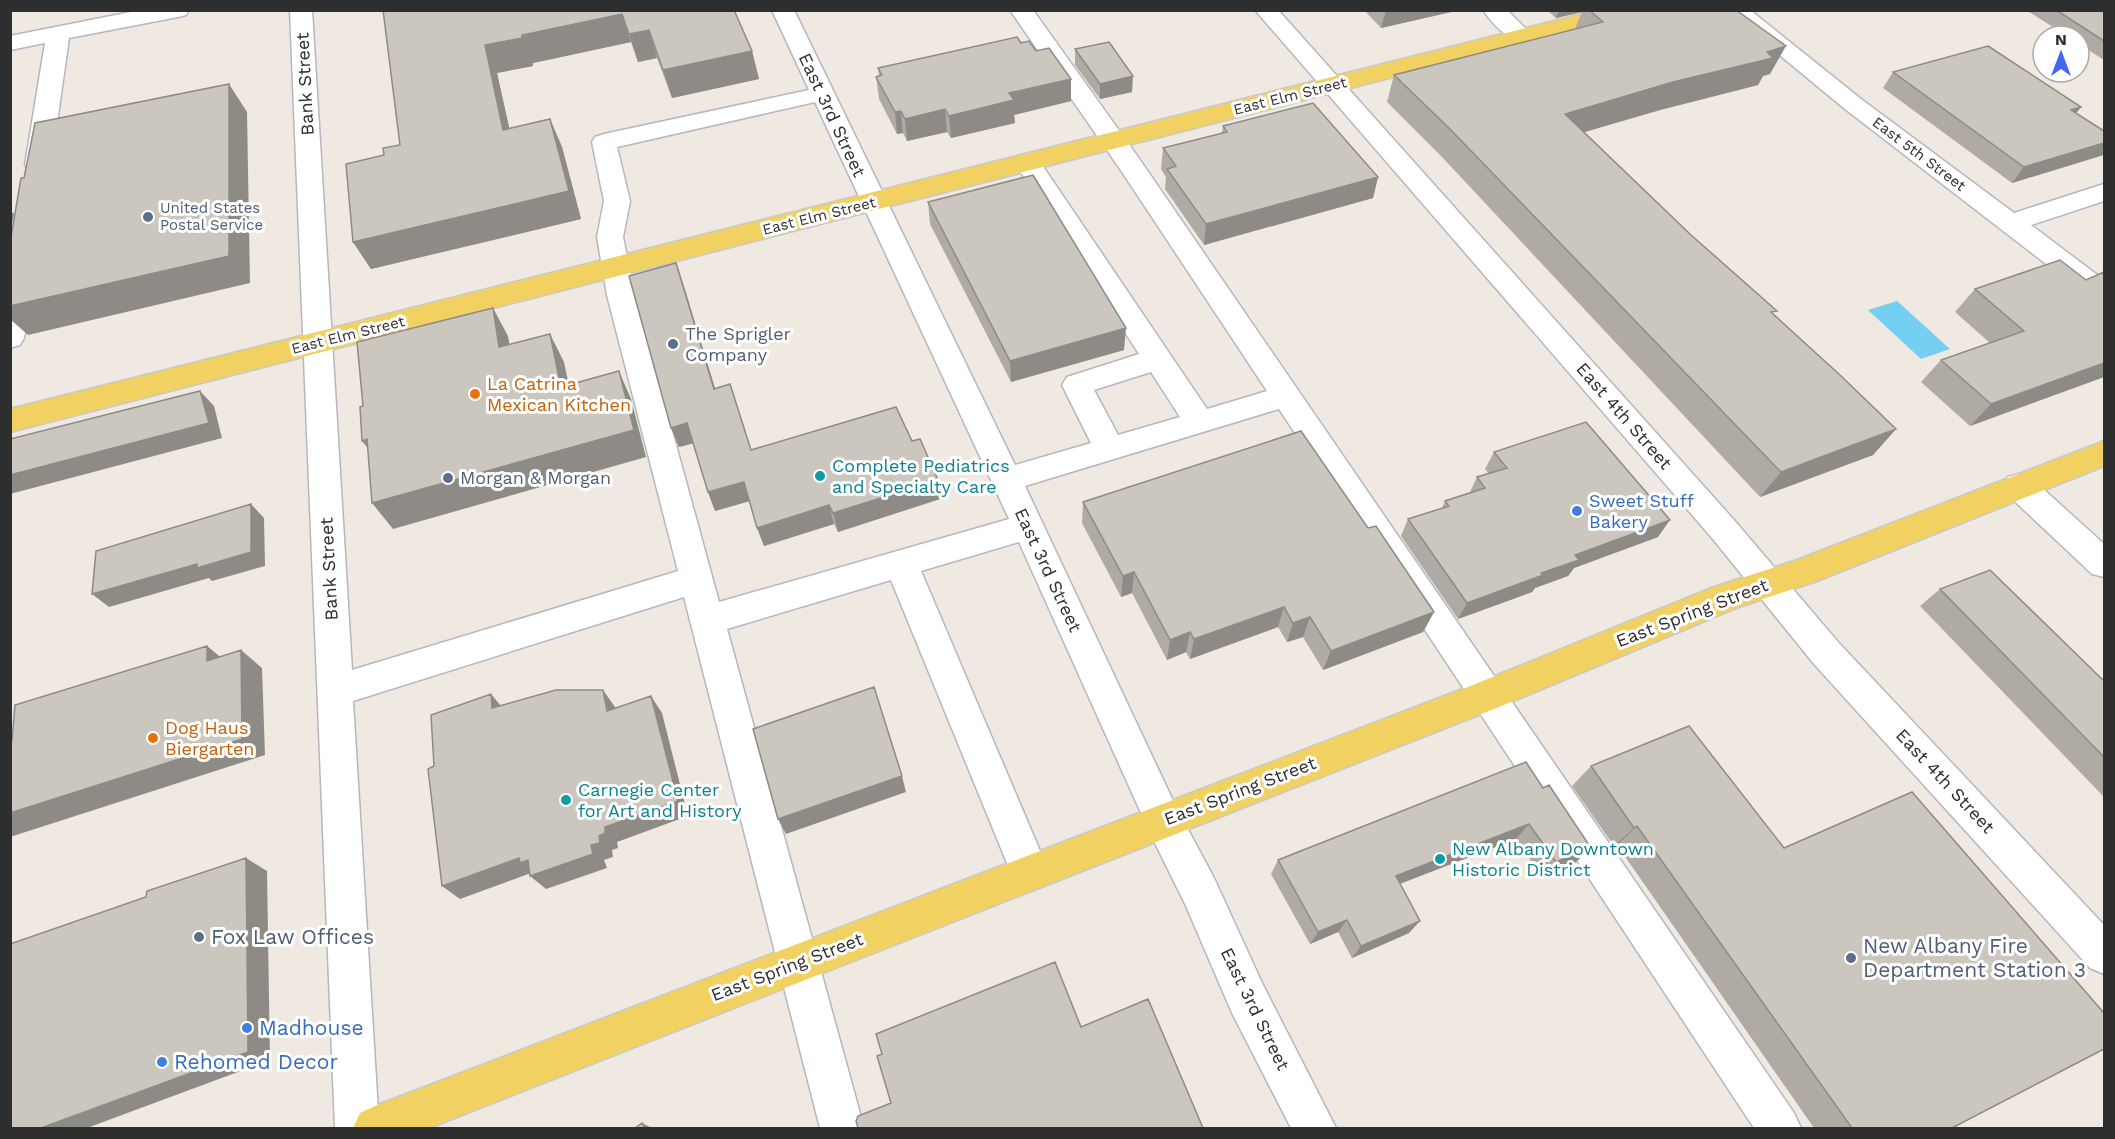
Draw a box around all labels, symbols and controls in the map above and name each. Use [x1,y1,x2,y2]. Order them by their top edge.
north arrow [2031,24,2091,84]
text: N [2055,30,2067,49]
street label: Bank Street [291,31,318,136]
street label: East 3rd Street [795,50,870,180]
street label: East Elm Street [1232,73,1349,119]
street label: East 5th Street [1869,113,1970,195]
street label: East Elm Street [761,193,878,239]
place label: United States Postal Service [160,199,263,234]
marker: United States Postal Service [141,210,155,224]
street label: East Elm Street [290,312,407,358]
place label: The Sprigler Company [685,323,791,365]
marker: The Sprigler Company [666,337,680,351]
street label: East 4th Street [1572,358,1677,474]
place label: La Catrina Mexican Kitchen [487,373,631,415]
marker: La Catrina Mexican Kitchen [468,387,482,401]
place label: Complete Pediatrics and Specialty Care [832,455,1010,497]
place label: Morgan & Morgan [460,467,611,488]
marker: Complete Pediatrics and Specialty Care [813,469,827,483]
marker: Morgan & Morgan [441,471,455,485]
place label: Sweet Stuff Bakery [1589,490,1694,532]
marker: Sweet Stuff Bakery [1570,504,1584,518]
street label: East 3rd Street [1011,505,1086,635]
street label: Bank Street [315,516,342,621]
street label: East Spring Street [1613,574,1771,651]
place label: Dog Haus Biergarten [165,717,254,759]
street label: East 4th Street [1892,724,1999,837]
marker: Dog Haus Biergarten [146,731,160,745]
street label: East Spring Street [1161,752,1319,829]
place label: Carnegie Center for Art and History [578,779,742,821]
marker: Carnegie Center for Art and History [559,793,573,807]
place label: New Albany Downtown Historic District [1452,838,1654,880]
marker: New Albany Downtown Historic District [1433,852,1447,866]
place label: Fox Law Offices [211,924,374,949]
street label: East Spring Street [708,928,866,1005]
marker: Fox Law Offices [192,930,206,944]
place label: New Albany Fire Department Station 3 [1863,933,2086,982]
street label: East 3rd Street [1217,944,1294,1074]
marker: New Albany Fire Department Station 3 [1844,951,1858,965]
place label: Madhouse [259,1015,364,1040]
marker: Madhouse [240,1021,254,1035]
place label: Rehomed Decor [174,1049,338,1074]
marker: Rehomed Decor [155,1055,169,1069]

